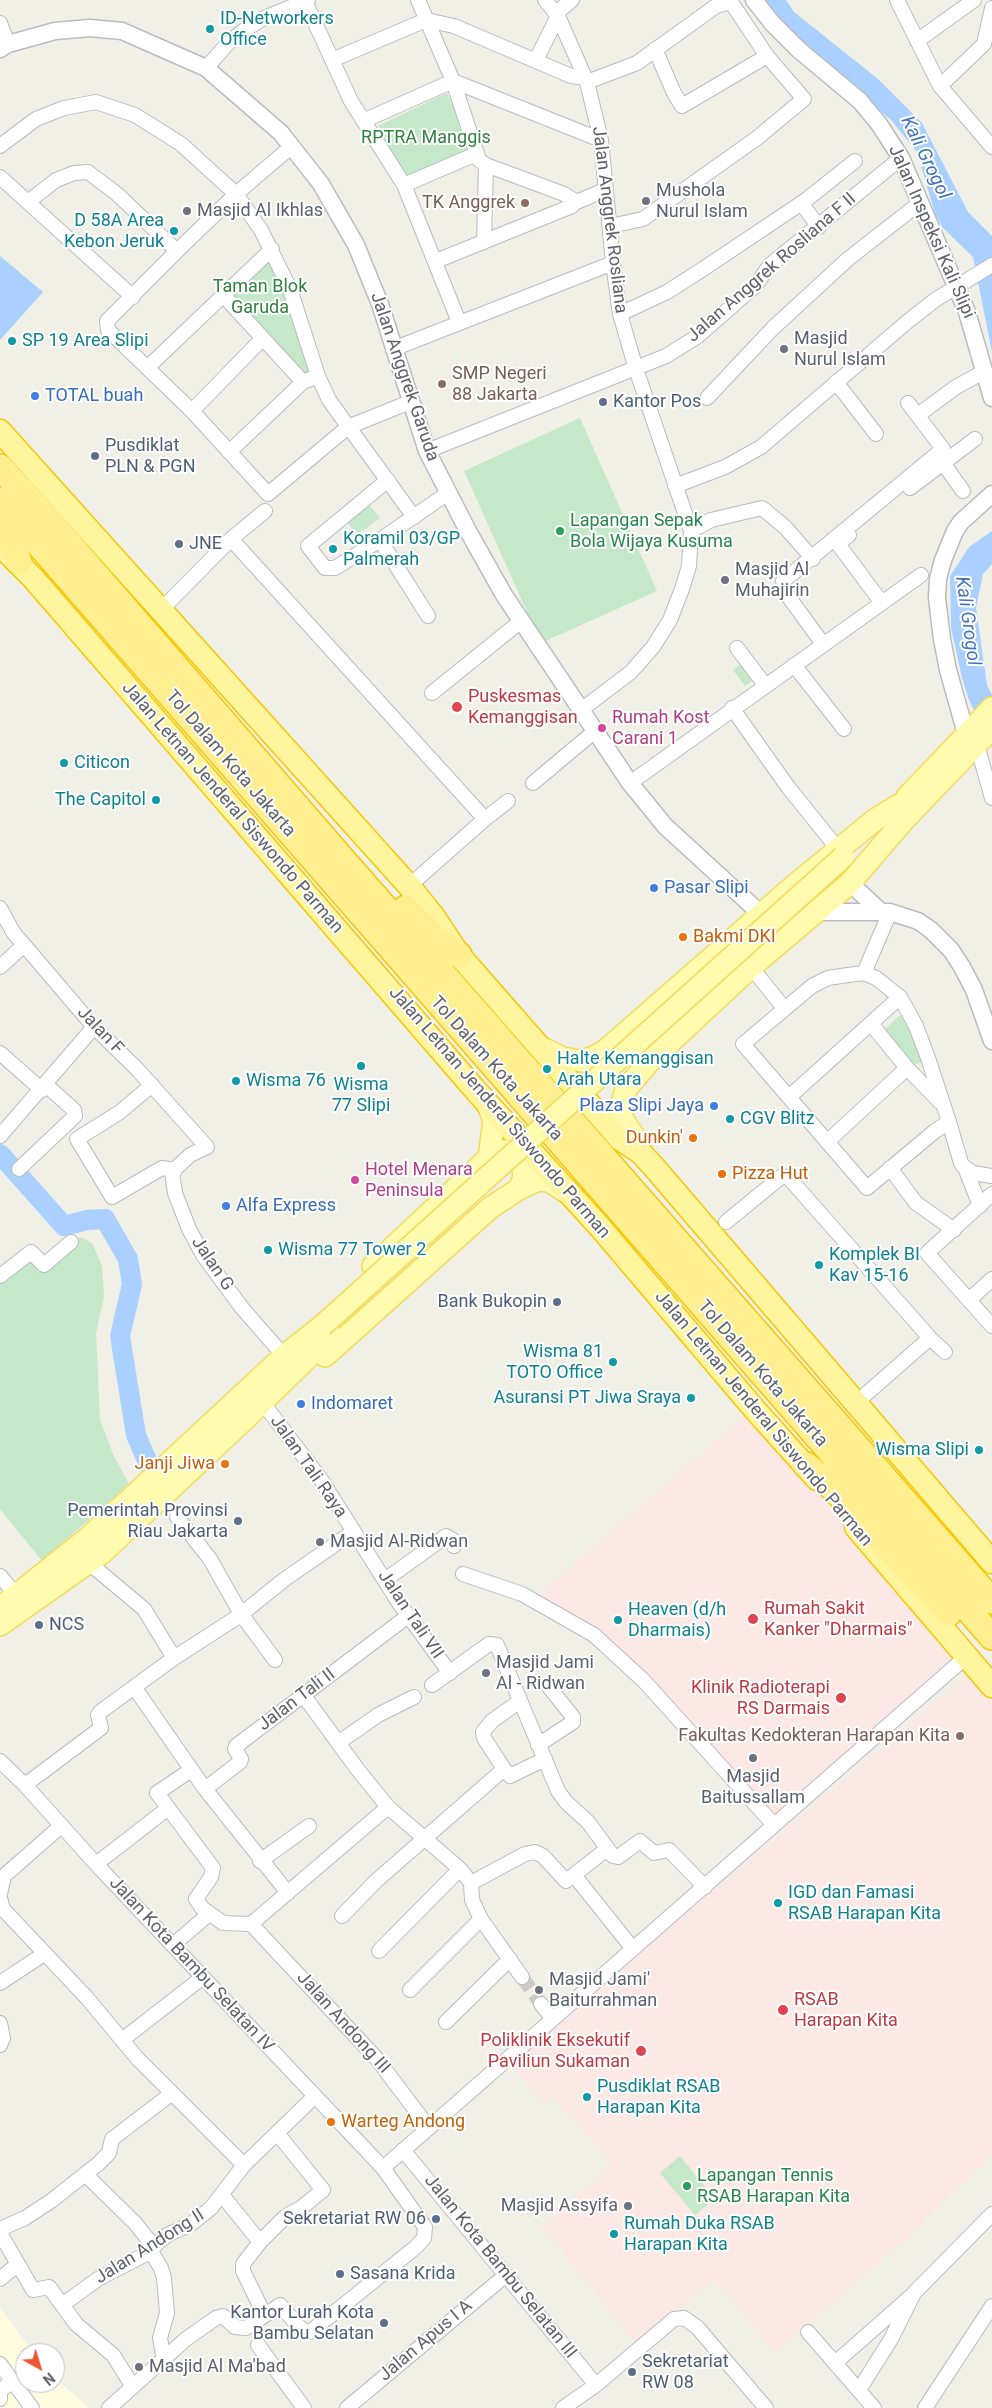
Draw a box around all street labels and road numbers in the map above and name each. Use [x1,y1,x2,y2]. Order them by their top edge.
street label: Jalan Anggrek Rosliana [587,125,631,315]
street label: Jalan Inspeksi Kali Slipi [883,142,979,322]
street label: Jalan Anggrek Rosliana F II [683,189,861,347]
street label: Jalan Anggrek Garuda [365,290,443,464]
street label: Jalan Letnan Jenderal Siswondo Parman [117,678,347,938]
street label: Tol Dalam Kota Jakarta [160,686,300,842]
street label: Jalan Letnan Jenderal Siswondo Parman [384,983,614,1243]
street label: Tol Dalam Kota Jakarta [425,992,567,1146]
street label: Jalan F [72,1002,128,1060]
street label: Jalan G [186,1233,238,1295]
street label: Jalan Letnan Jenderal Siswondo Parman [650,1287,876,1551]
street label: Tol Dalam Kota Jakarta [692,1296,832,1452]
street label: Jalan Tali Raya [265,1412,351,1522]
street label: Jalan Tali VII [372,1567,448,1663]
street label: Jalan Tali II [254,1664,340,1736]
street label: Jalan Kota Bambu Selatan IV [104,1873,278,2057]
street label: Jalan Andong III [292,1968,394,2078]
street label: Jalan Kota Bambu Selatan III [419,2171,581,2363]
street label: Jalan Andong II [91,2205,209,2289]
street label: Jalan Apus I A [375,2296,477,2386]

